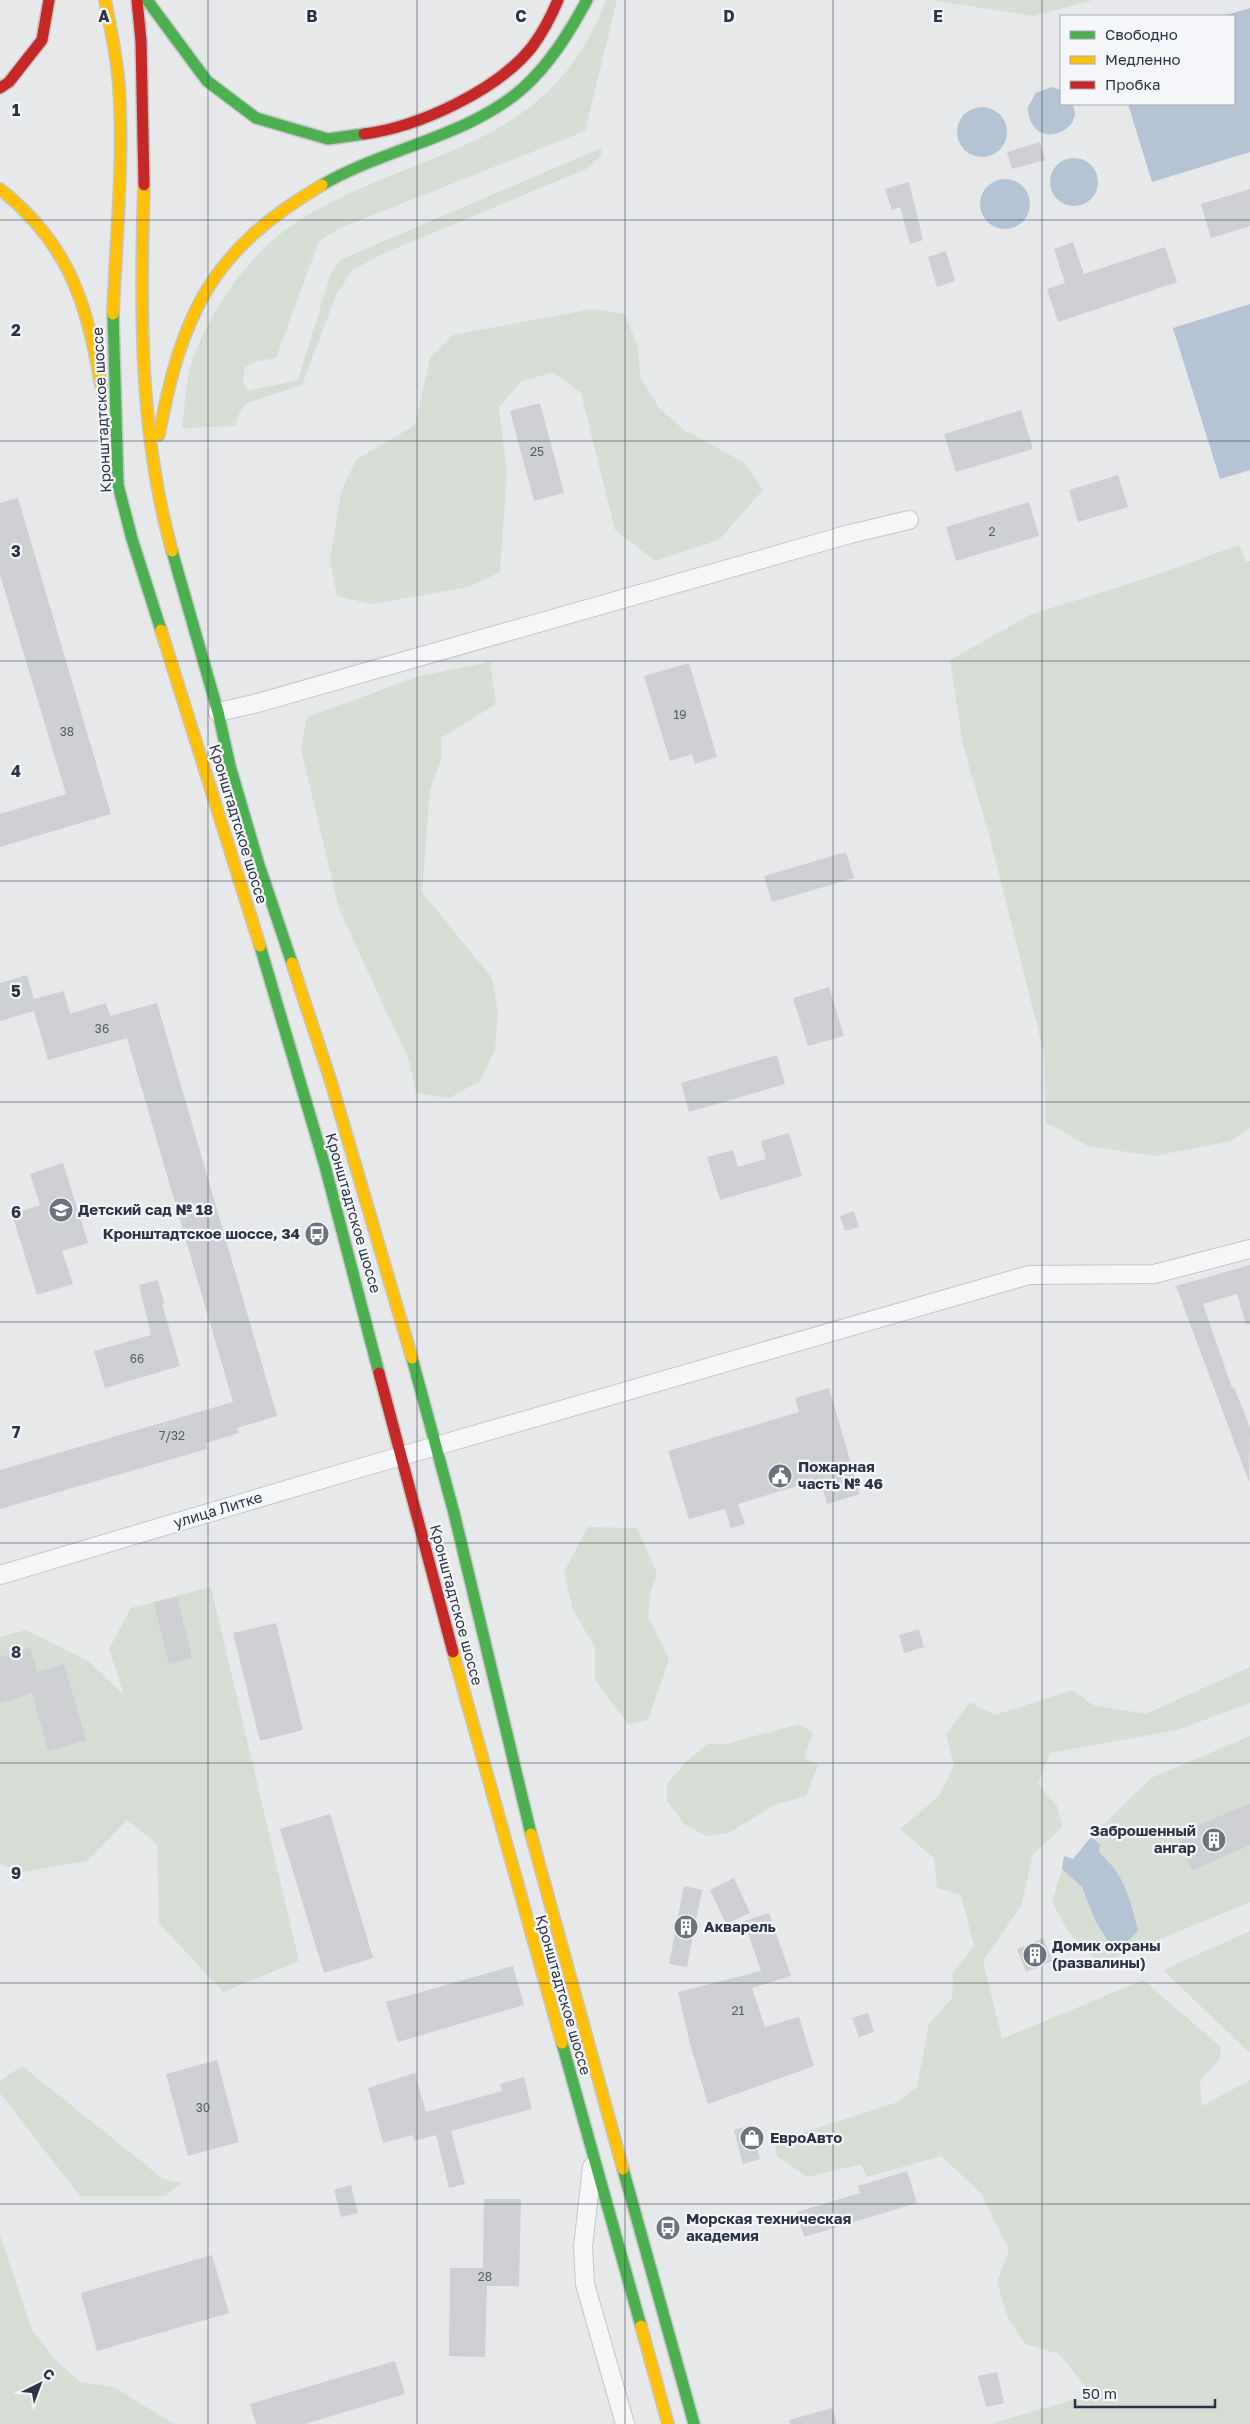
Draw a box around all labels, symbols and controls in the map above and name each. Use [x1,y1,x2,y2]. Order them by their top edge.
text: A [98,6,110,26]
text: B [306,6,318,26]
text: C [515,6,527,26]
text: D [723,6,735,26]
text: E [933,6,943,26]
legend [1060,15,1235,105]
text: Свободно [1105,25,1178,43]
text: Медленно [1105,50,1181,68]
text: Пробка [1105,75,1160,93]
text: 1 [12,100,20,120]
text: 2 [11,320,21,340]
street label: Кронштадтское шоссе [88,326,114,493]
house number: 25 [530,444,544,459]
house number: 2 [989,524,996,539]
text: 3 [11,541,21,561]
house number: 19 [673,707,687,722]
house number: 38 [60,724,74,739]
street label: Кронштадтское шоссе [206,742,272,906]
text: 4 [11,761,21,781]
text: 5 [11,981,21,1001]
house number: 36 [95,1021,109,1036]
street label: Кронштадтское шоссе [322,1131,386,1295]
school or university icon: Детский сад № 18 [48,1197,74,1223]
place label: Детский сад № 18 [78,1200,213,1218]
text: 6 [11,1202,21,1222]
bus stop icon: Кронштадтское шоссе, 34 [304,1221,330,1247]
place label: Кронштадтское шоссе, 34 [103,1224,300,1242]
house number: 66 [130,1351,144,1366]
text: 7 [12,1422,21,1442]
house number: 7/32 [159,1428,185,1443]
place label: Пожарная часть № 46 [798,1457,883,1492]
public building icon: Пожарная часть № 46 [767,1463,793,1489]
street label: улица Литке [171,1487,265,1531]
street label: Кронштадтское шоссе [427,1522,487,1687]
text: 8 [11,1642,21,1662]
place label: Заброшенный ангар [1090,1821,1196,1856]
building icon: Заброшенный ангар [1201,1827,1227,1853]
text: 9 [11,1863,21,1883]
street label: Кронштадтское шоссе [532,1913,596,2077]
building icon: Акварель [673,1914,699,1940]
place label: Акварель [704,1917,776,1935]
place label: Домик охраны (развалины) [1052,1936,1161,1971]
building icon: Домик охраны (развалины) [1022,1942,1048,1968]
house number: 21 [732,2003,745,2018]
house number: 30 [196,2100,210,2115]
shop icon: ЕвроАвто [739,2125,765,2151]
place label: ЕвроАвто [770,2128,842,2146]
place label: Морская техническая академия [686,2209,852,2244]
bus stop icon: Морская техническая академия [655,2215,681,2241]
house number: 28 [478,2269,492,2284]
north arrow [15,2359,65,2409]
text: С [40,2364,58,2384]
scale bar [1075,2376,1215,2408]
text: 50 m [1082,2384,1117,2402]

